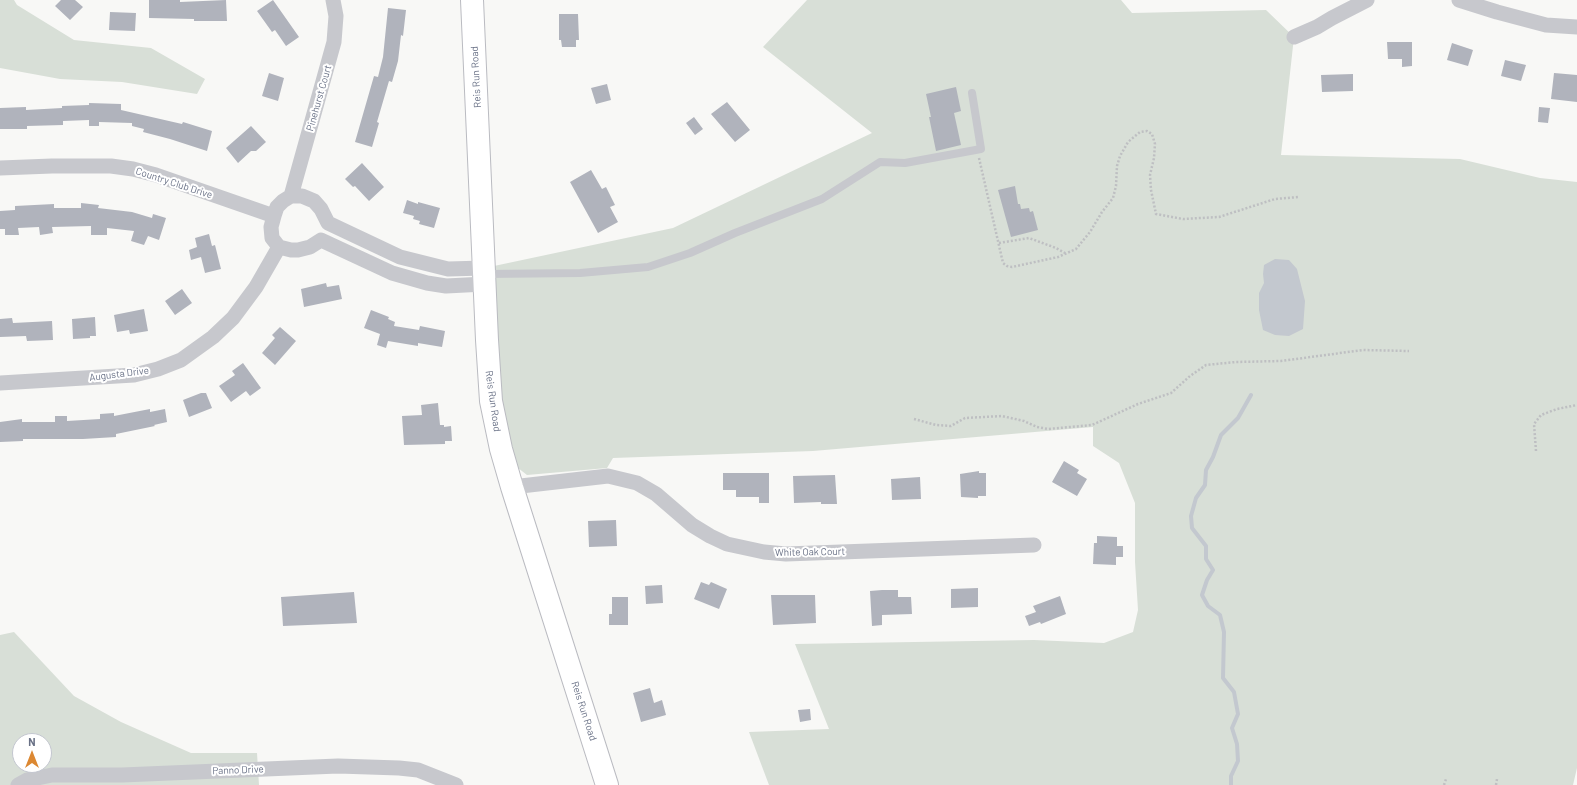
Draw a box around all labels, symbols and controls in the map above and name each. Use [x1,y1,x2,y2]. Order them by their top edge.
street label: Reis Run Road [468,46,484,108]
street label: Pinehurst Court [304,64,334,132]
street label: Country Club Drive [134,165,214,201]
street label: Augusta Drive [89,364,149,384]
street label: Reis Run Road [483,370,503,432]
street label: White Oak Court [775,545,845,559]
street label: Reis Run Road [569,680,599,742]
north arrow [12,733,52,773]
text: N [28,735,36,748]
street label: Panno Drive [212,763,264,777]

